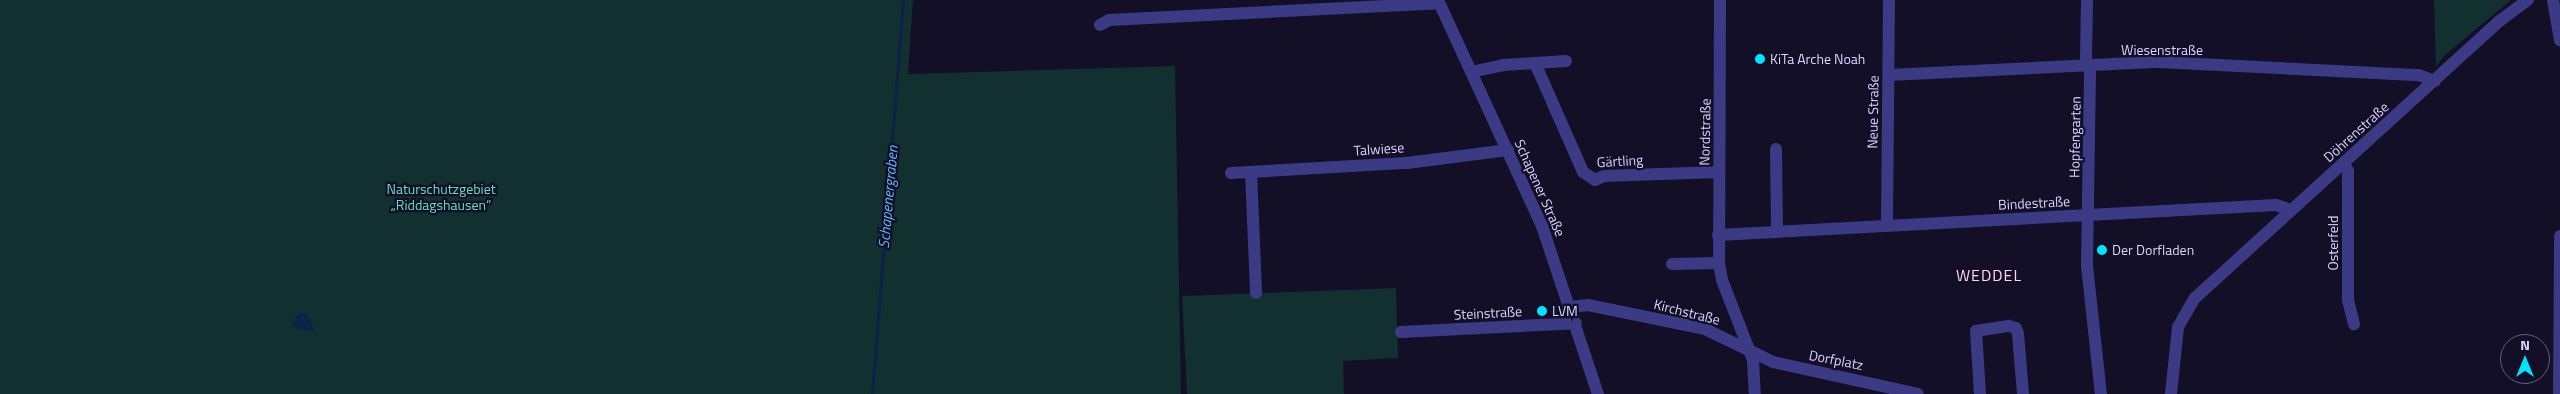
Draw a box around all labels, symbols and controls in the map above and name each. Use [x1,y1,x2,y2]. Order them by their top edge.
street label: Wiesenstraße [2121,42,2203,58]
place label: KiTa Arche Noah [1770,51,1865,67]
marker: KiTa Arche Noah [1754,53,1766,65]
street label: Neue Straße [1864,75,1882,149]
street label: Hopfengarten [2066,96,2084,178]
street label: Nordstraße [1696,98,1714,166]
street label: Döhrenstraße [2320,98,2392,166]
street label: Schapener Straße [1511,137,1569,239]
street label: Talwiese [1353,139,1405,159]
water label: Schapenergraben [875,145,901,249]
street label: Gärtling [1596,151,1644,171]
park label: Naturschutzgebiet „Riddagshausen“ [386,181,496,213]
street label: Bindestraße [1998,193,2070,213]
street label: Osterfeld [2325,216,2341,270]
place label: Der Dorfladen [2112,242,2194,258]
marker: Der Dorfladen [2096,244,2108,256]
district label: WEDDEL [1955,265,2023,285]
street label: Kirchstraße [1652,296,1722,328]
street label: Steinstraße [1453,303,1523,323]
place label: LVM [1552,303,1578,319]
marker: LVM [1536,305,1548,317]
north arrow [2500,334,2550,384]
text: N [2520,334,2530,355]
street label: Dorfplatz [1807,347,1865,373]

